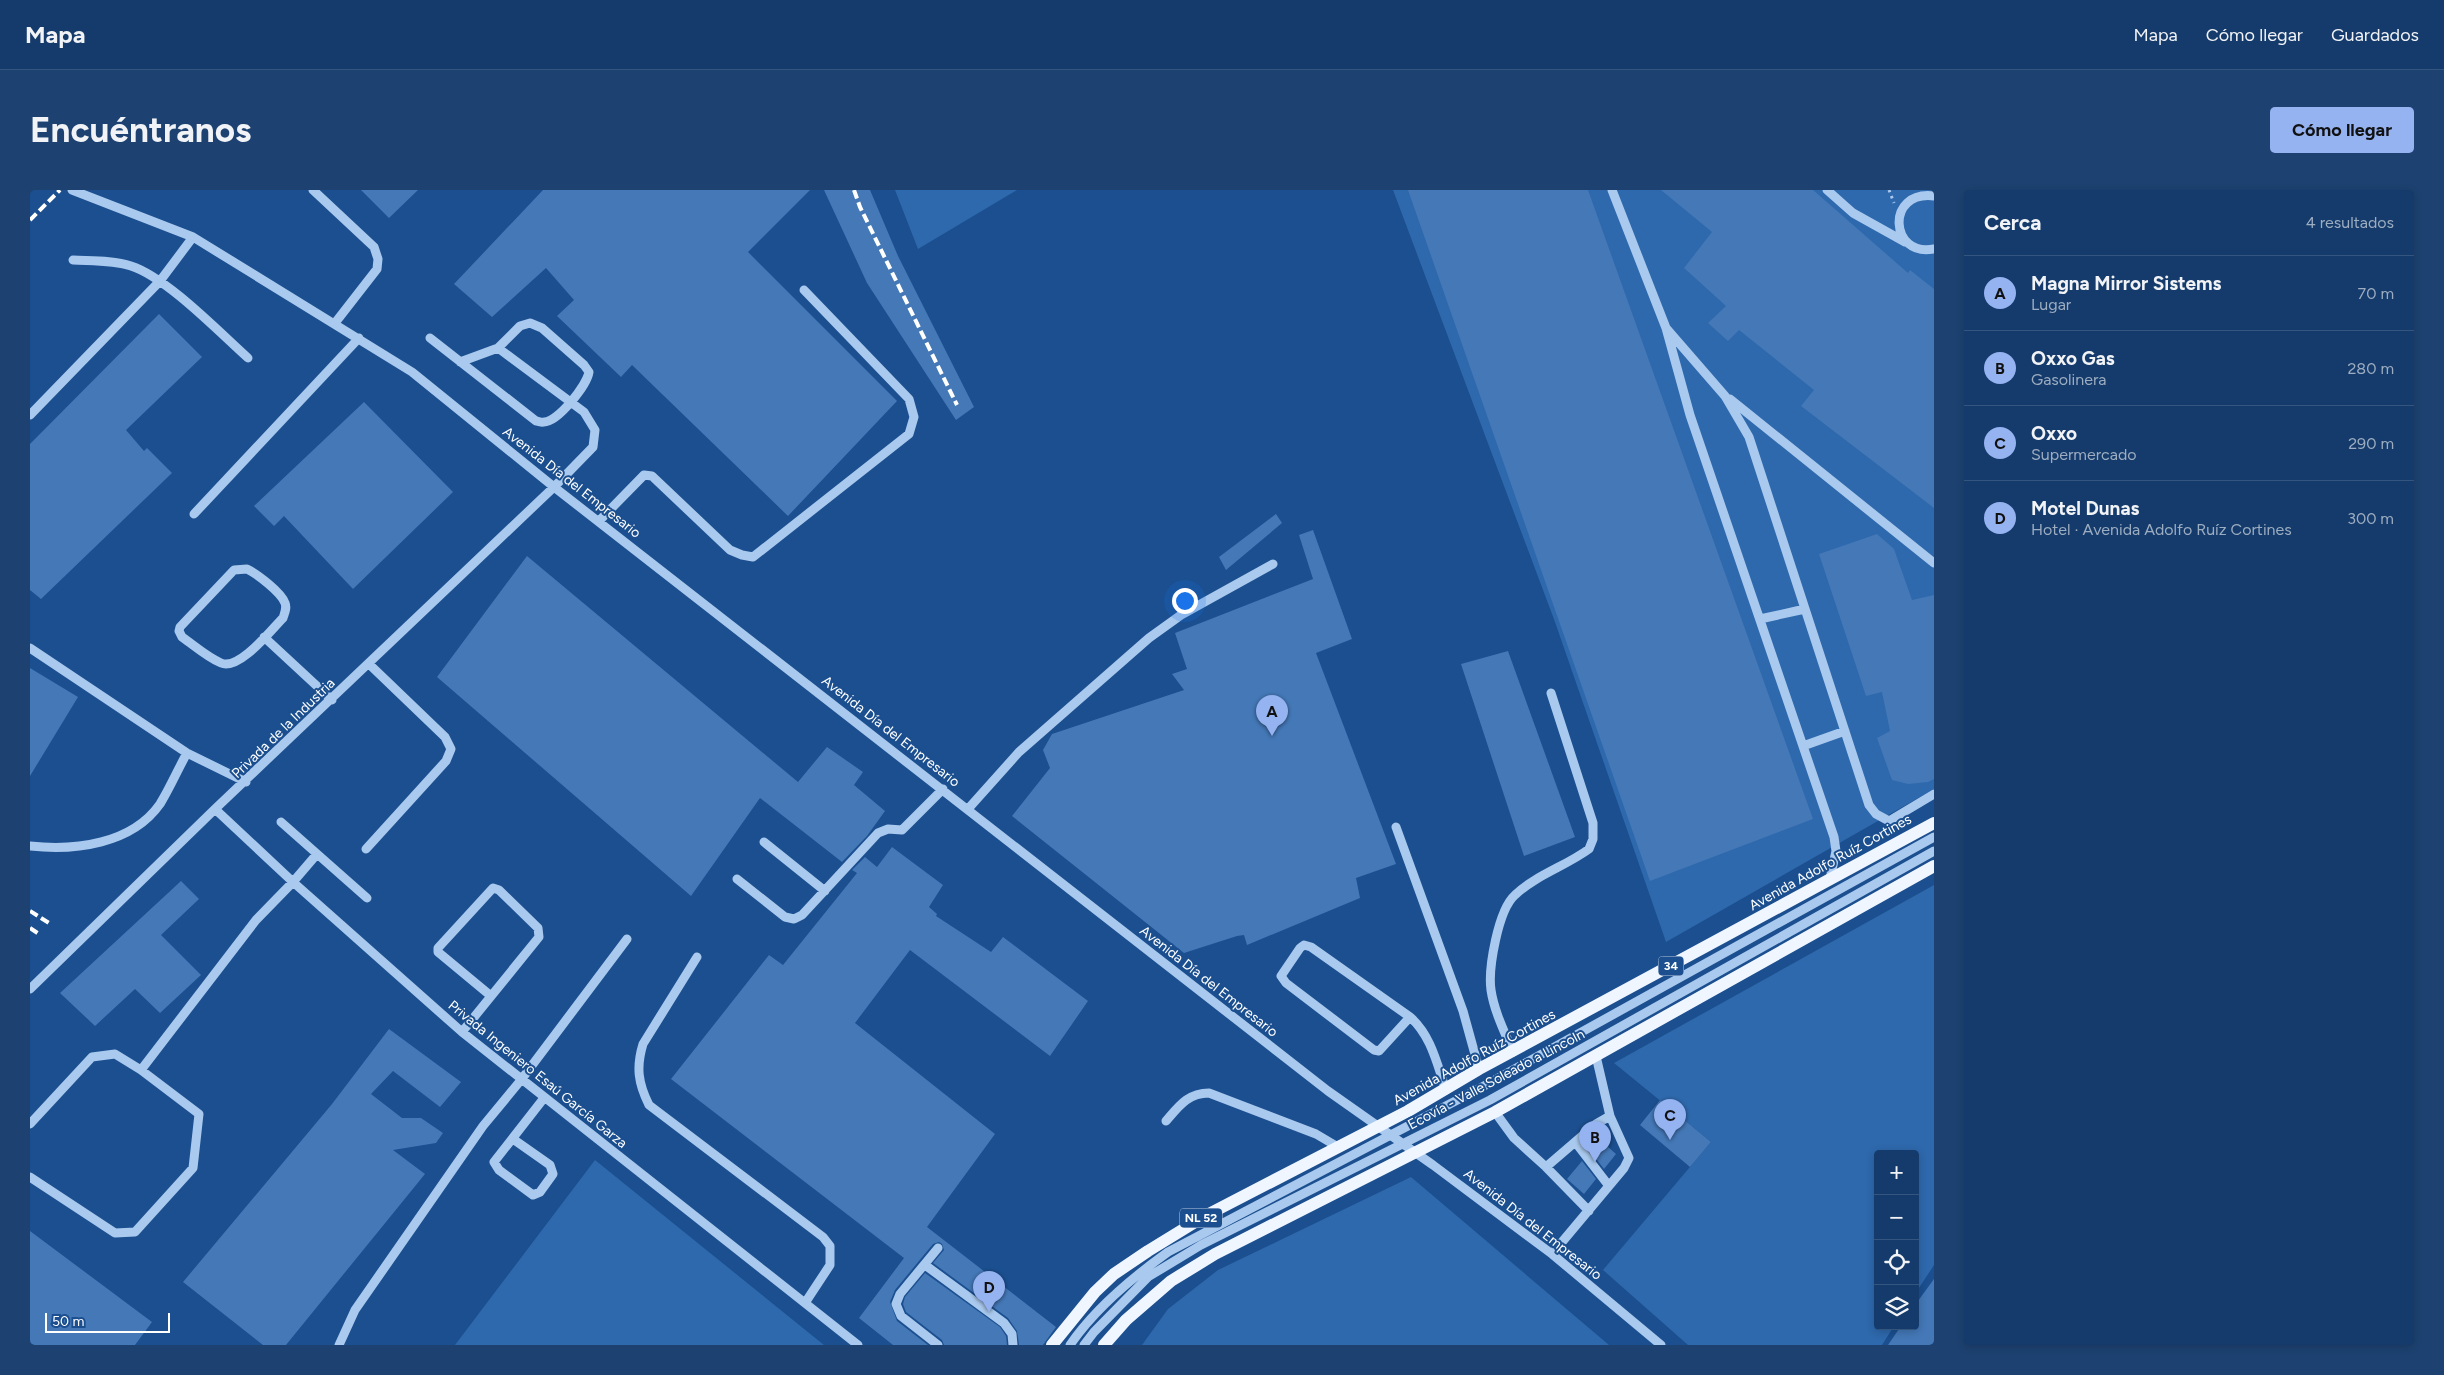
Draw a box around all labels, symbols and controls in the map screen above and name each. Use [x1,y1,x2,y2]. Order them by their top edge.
text: Mapa [25,20,86,49]
text: Mapa [2133,24,2178,46]
text: Cómo llegar [2206,24,2303,46]
text: Guardados [2331,24,2419,46]
button: Cómo llegar [2270,107,2414,153]
text: Encuéntranos [30,109,251,151]
text: Cerca [1984,210,2041,235]
text: 4 resultados [2306,213,2394,232]
text: Magna Mirror Sistems [2031,272,2221,295]
text: A [1994,284,2006,303]
text: 70 m [2358,284,2394,303]
text: Lugar [2031,295,2071,314]
text: Oxxo Gas [2031,347,2115,370]
text: B [1995,359,2005,378]
text: 280 m [2347,359,2394,378]
text: Gasolinera [2031,370,2107,389]
text: Oxxo [2031,422,2077,445]
street label: Avenida Día del Empresario [499,423,644,542]
text: C [1994,434,2006,453]
text: 290 m [2348,434,2394,453]
text: Supermercado [2031,445,2137,464]
text: Motel Dunas [2031,497,2139,520]
text: D [1994,509,2006,528]
text: 300 m [2347,509,2394,528]
text: Hotel · Avenida Adolfo Ruíz Cortines [2031,520,2292,539]
your location [1172,588,1198,614]
street label: Avenida Día del Empresario [818,672,963,791]
street label: Privada de la Industria [228,675,338,782]
pin: A [1256,695,1288,736]
street label: Avenida Adolfo Ruíz Cortines [1746,811,1914,914]
street label: Avenida Día del Empresario [1136,922,1281,1041]
road number: 34 [1658,956,1684,976]
street label: Privada Ingeniero Esaú García Garza [445,997,631,1152]
street label: Avenida Adolfo Ruíz Cortines [1390,1006,1558,1109]
street label: Ecovía - Valle Soleado a Lincoln [1405,1025,1588,1133]
pin: C [1654,1099,1686,1140]
pin: B [1579,1121,1611,1162]
map controls [1874,1150,1919,1330]
button: + [1874,1150,1919,1195]
street label: Avenida Día del Empresario [1460,1165,1605,1284]
button: − [1874,1195,1919,1240]
road number: NL 52 [1180,1208,1222,1228]
button: locate [1874,1240,1919,1285]
pin: D [973,1271,1005,1312]
button: layers [1874,1285,1919,1330]
scale bar [45,1310,170,1333]
text: 50 m [52,1313,84,1330]

